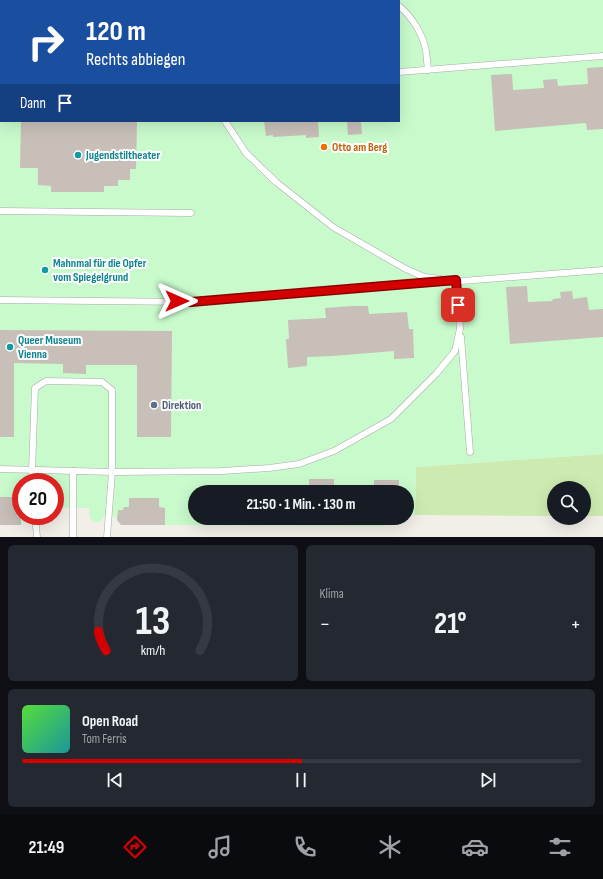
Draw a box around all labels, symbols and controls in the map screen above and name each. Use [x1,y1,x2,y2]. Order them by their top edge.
text: 120 m [86,15,146,48]
icon: right [20,16,72,68]
text: Rechts abbiegen [86,49,186,70]
icon: arrive [54,92,76,114]
text: Dann [20,94,46,113]
place label: Otto am Berg [332,140,387,155]
marker: Otto am Berg [319,142,329,152]
place label: Jugendstiltheater [85,148,160,163]
marker: Jugendstiltheater [73,150,83,160]
place label: Mahnmal für die Opfer vom Spiegelgrund [53,256,147,285]
marker: Mahnmal für die Opfer vom Spiegelgrund [40,265,50,275]
position arrow [156,280,198,322]
pin [441,288,475,322]
icon: arrive [447,294,469,316]
place label: Queer Museum Vienna [18,333,81,362]
marker: Queer Museum Vienna [5,342,15,352]
place label: Direktion [162,398,201,413]
marker: Direktion [149,400,159,410]
speed limit sign: 20 [12,473,64,525]
map controls [547,481,591,525]
button: search [547,481,591,525]
text: 21:50 · 1 Min. · 130 m [247,495,355,514]
text: Klima [320,586,344,602]
text: 13 [135,597,170,646]
text: 21° [434,606,467,642]
text: − [320,611,330,638]
text: + [570,611,581,638]
text: km/h [140,642,165,659]
text: Open Road [82,712,138,731]
text: Tom Ferris [82,731,127,747]
icon: previous [104,769,126,791]
icon: pause [290,769,312,791]
icon: next [477,769,499,791]
icon: directions [121,833,149,861]
icon: music [206,833,234,861]
icon: phone [291,833,319,861]
icon: climate [376,833,404,861]
icon: car [461,833,489,861]
icon: filters [546,833,574,861]
text: 21:49 [29,837,64,858]

